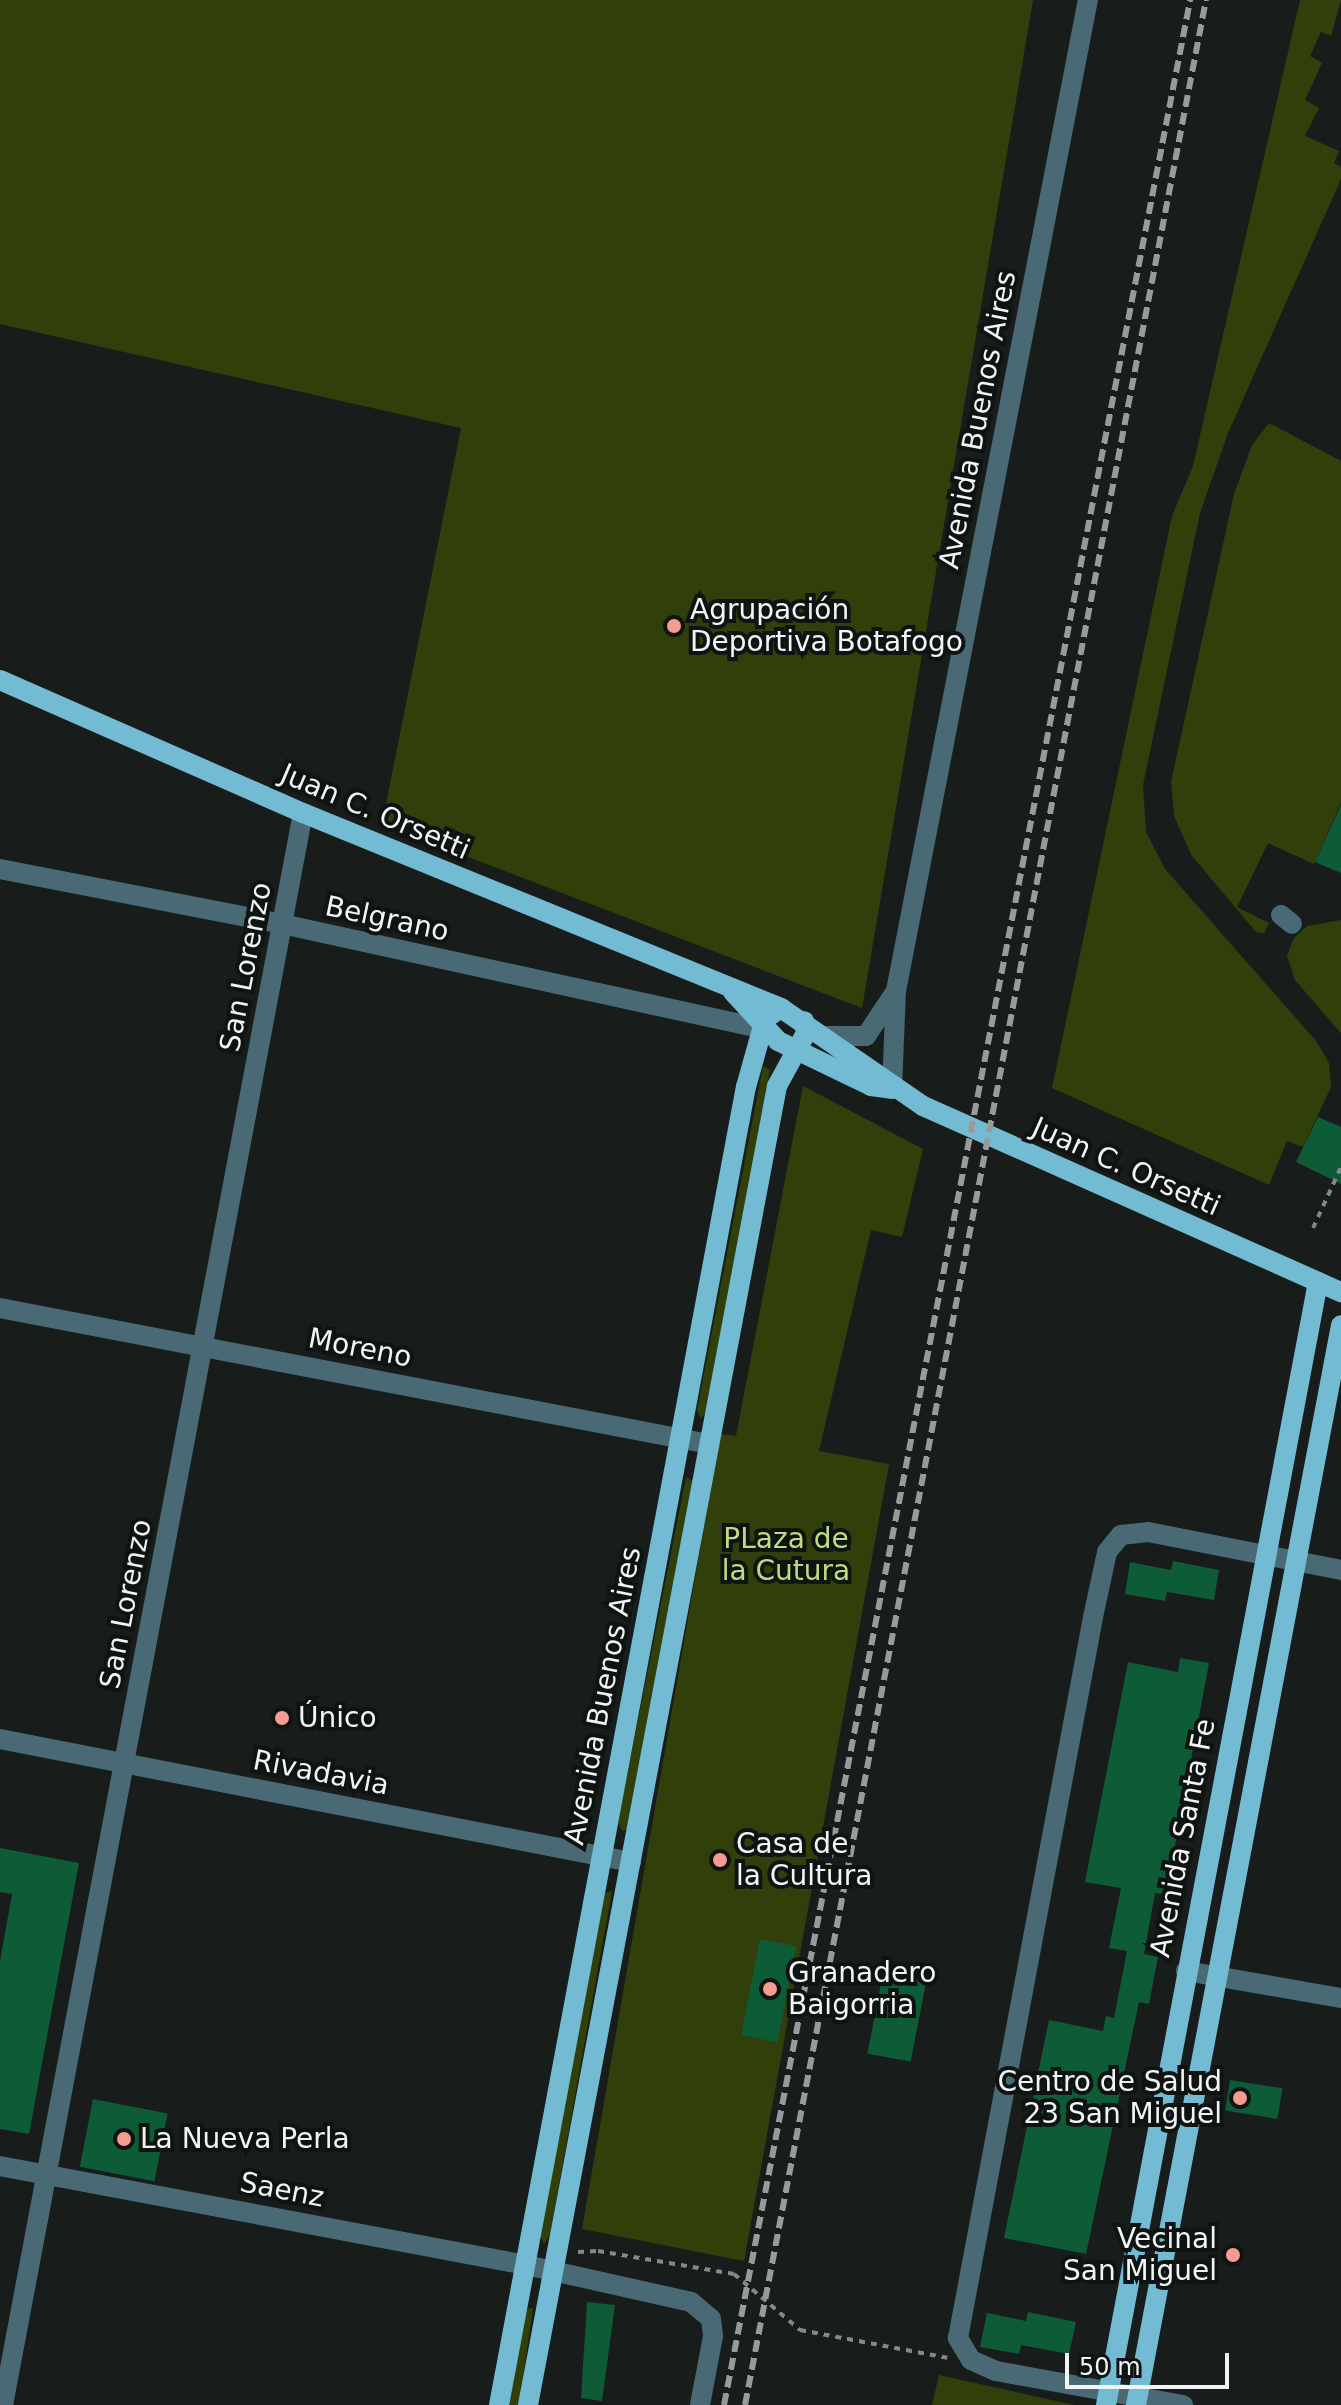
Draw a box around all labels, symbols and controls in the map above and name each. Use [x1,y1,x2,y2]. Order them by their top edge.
street label: Avenida Buenos Aires [933,268,1023,572]
place label: Agrupación Deportiva Botafogo [690,593,963,659]
marker: Agrupación Deportiva Botafogo [665,617,683,635]
street label: Juan C. Orsetti [275,757,475,867]
street label: San Lorenzo [213,880,279,1054]
street label: Belgrano [322,890,452,948]
street label: Juan C. Orsetti [1027,1111,1225,1223]
street label: Moreno [306,1322,414,1374]
street label: San Lorenzo [93,1517,159,1691]
park label: PLaza de la Cutura [722,1522,850,1588]
street label: Avenida Buenos Aires [558,1544,648,1848]
place label: Único [298,1701,377,1735]
marker: Único [273,1709,291,1727]
street label: Avenida Santa Fe [1143,1716,1223,1960]
street label: Rivadavia [250,1743,392,1803]
place label: Casa de la Cultura [736,1827,872,1893]
marker: Casa de la Cultura [711,1851,729,1869]
place label: Granadero Baigorria [788,1956,936,2022]
marker: Granadero Baigorria [759,1978,781,2000]
place label: Centro de Salud 23 San Miguel [997,2065,1222,2131]
marker: Centro de Salud 23 San Miguel [1229,2087,1251,2109]
place label: La Nueva Perla [140,2122,350,2156]
marker: La Nueva Perla [115,2130,133,2148]
street label: Saenz [237,2165,327,2215]
place label: Vecinal San Miguel [1063,2222,1217,2288]
marker: Vecinal San Miguel [1224,2246,1242,2264]
scale bar [1069,2337,1233,2387]
text: 50 m [1079,2353,1141,2381]

